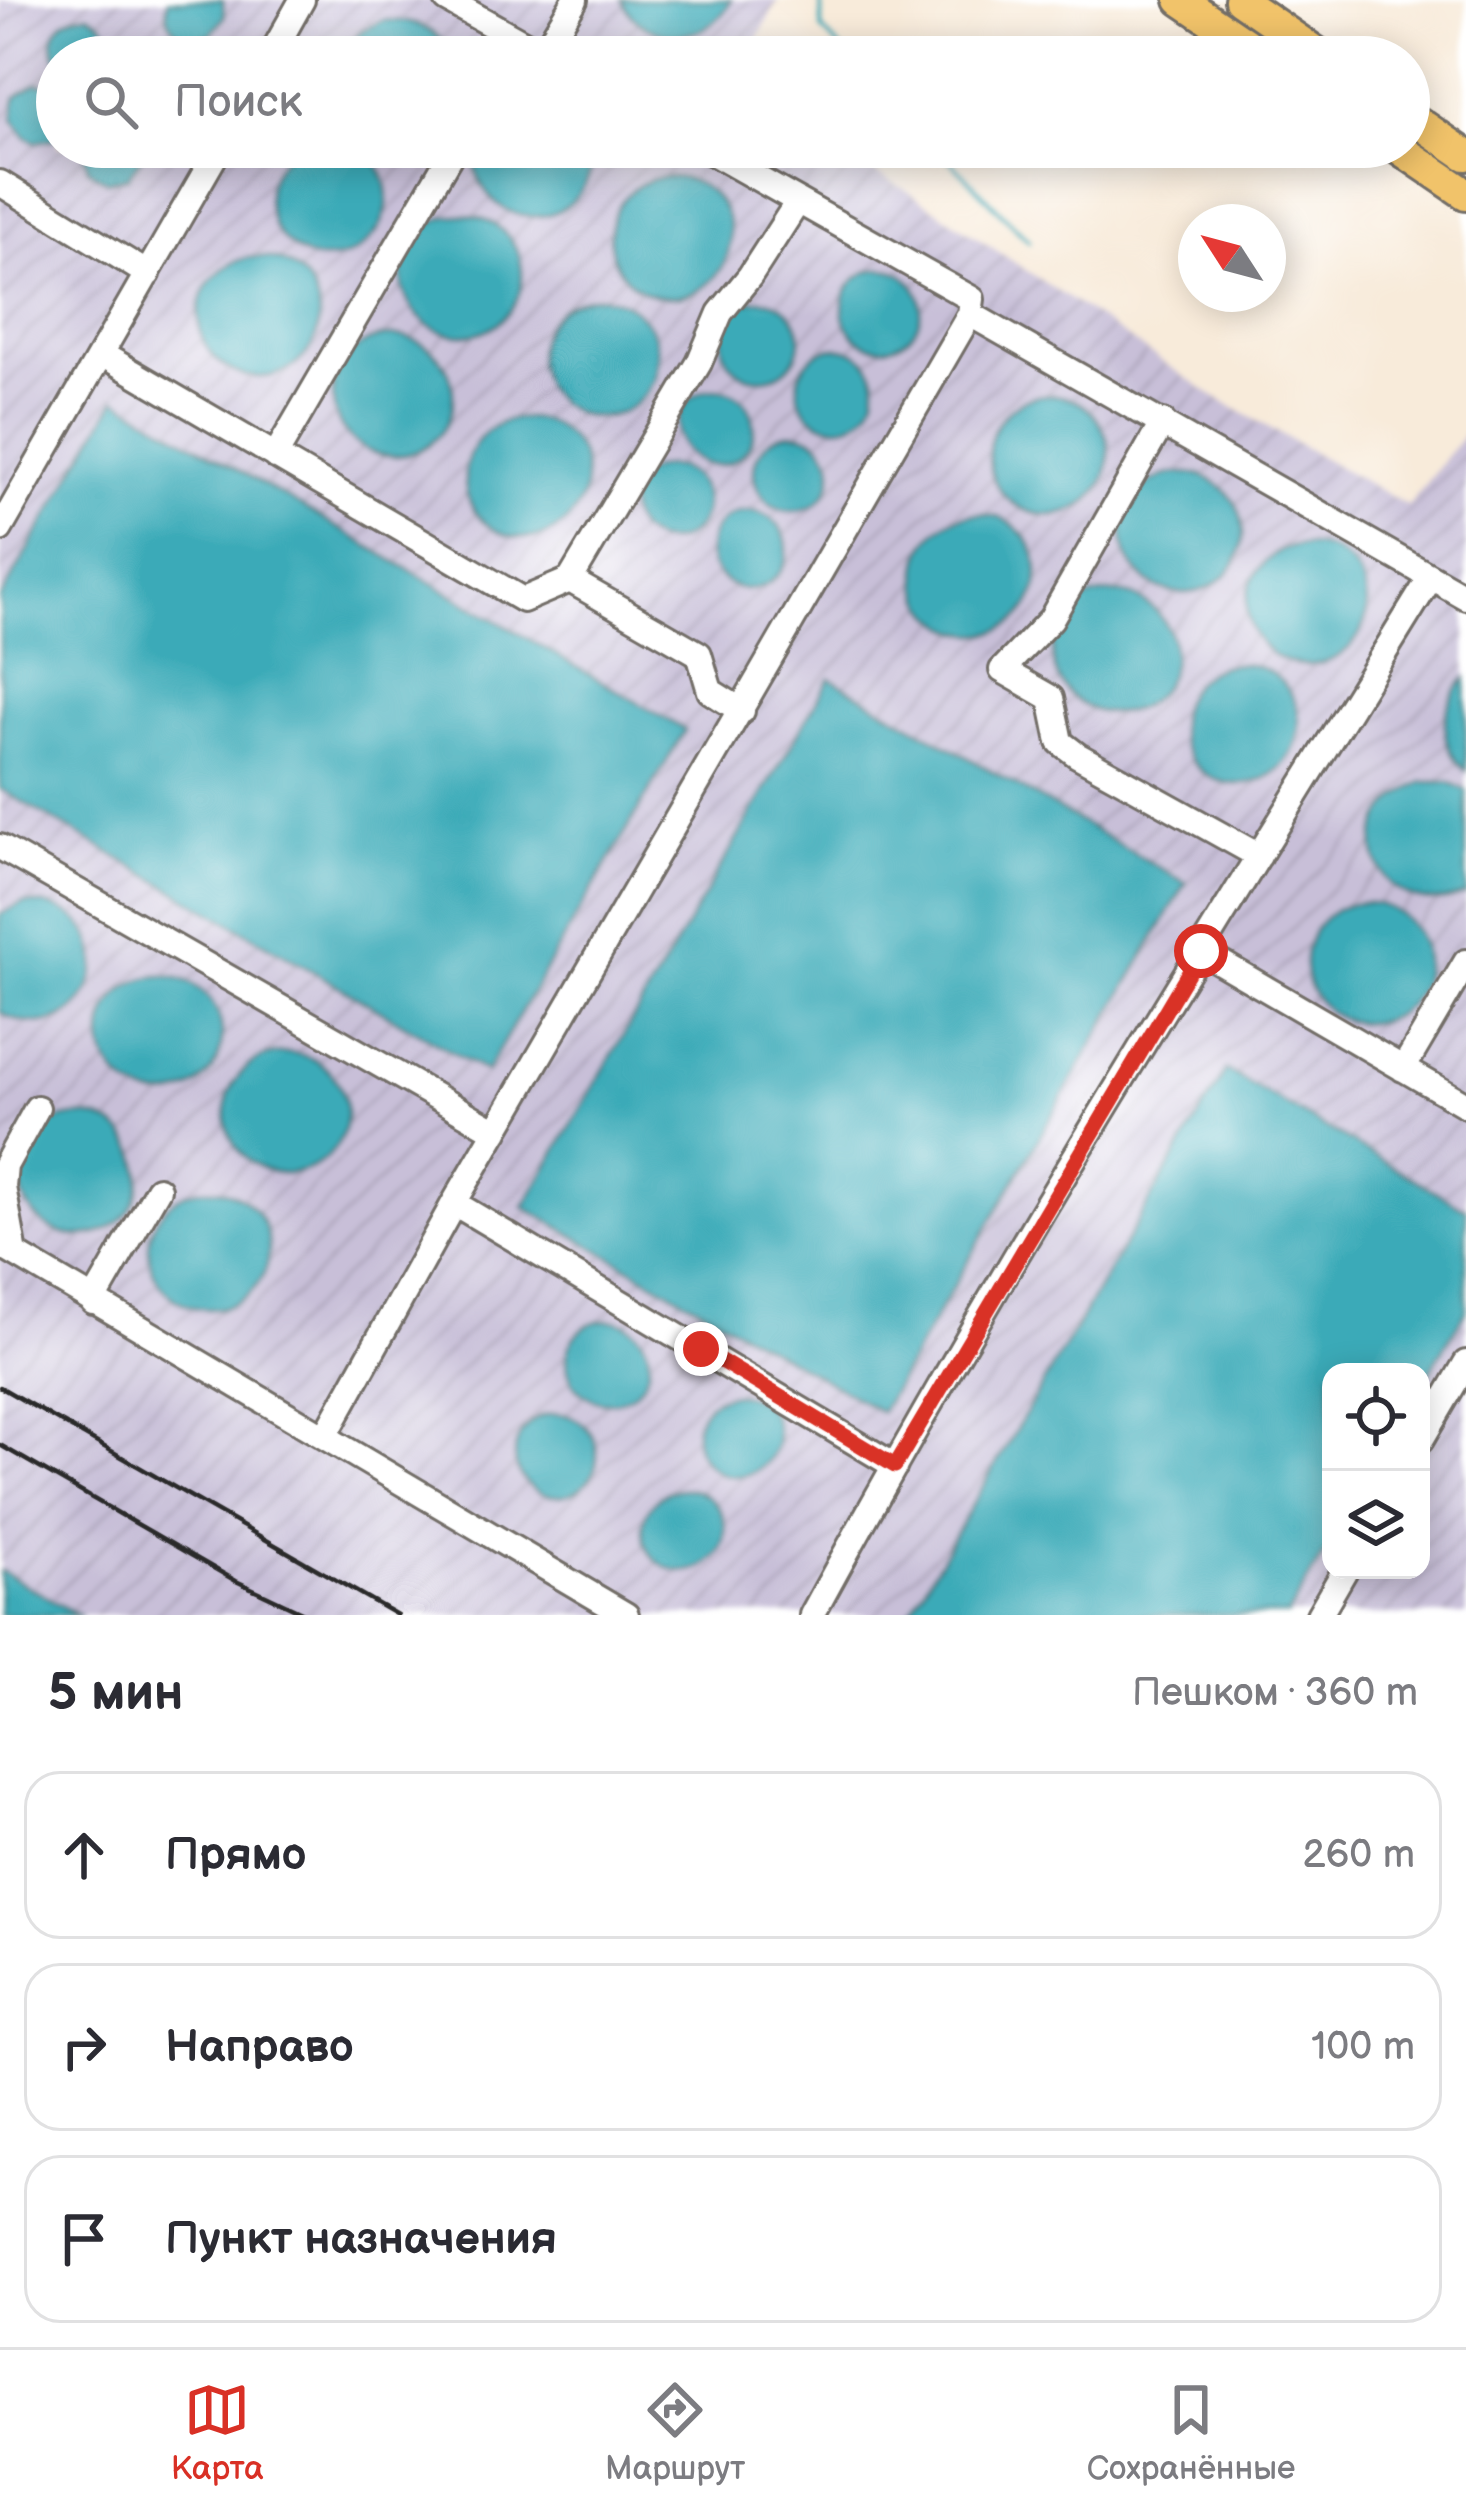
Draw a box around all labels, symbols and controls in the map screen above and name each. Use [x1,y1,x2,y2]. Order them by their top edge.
search box [36,36,1430,168]
icon: search [78,69,144,135]
text: Поиск [174,75,302,130]
north arrow [1178,204,1286,312]
route start [1174,924,1228,978]
route end [674,1322,728,1376]
map controls [1322,1363,1430,1579]
button: locate [1322,1363,1430,1471]
button: layers [1322,1471,1430,1579]
text: 5 мин [48,1663,183,1724]
text: Пешком · 360 m [1132,1670,1418,1717]
icon: ahead [51,1822,117,1888]
text: Прямо [165,1828,306,1883]
text: 260 m [1302,1832,1415,1879]
icon: right [51,2014,117,2080]
text: Направо [165,2020,354,2075]
text: 100 m [1311,2024,1415,2071]
icon: arrive [51,2206,117,2272]
text: Пункт назначения [165,2212,557,2267]
tab: Карта [171,2377,264,2489]
tab: Маршрут [605,2377,745,2489]
tab: Сохранённые [1087,2377,1295,2489]

